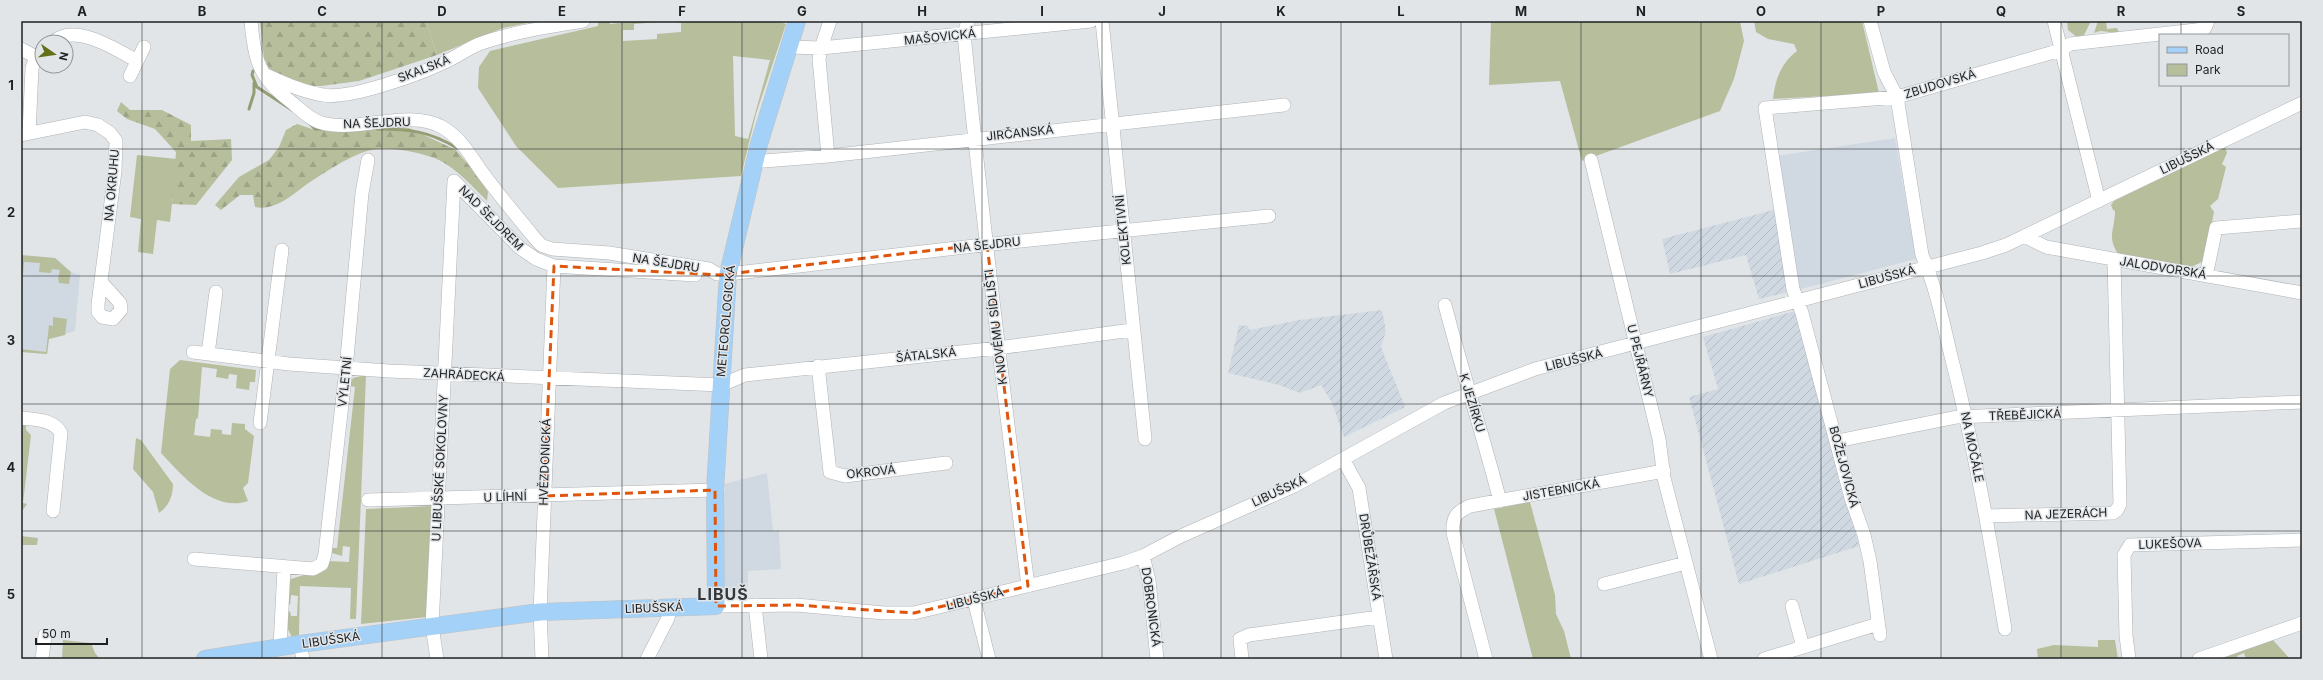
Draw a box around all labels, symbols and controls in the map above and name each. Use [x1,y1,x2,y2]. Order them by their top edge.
text: A [77,3,87,19]
text: B [198,3,207,19]
text: C [317,3,327,19]
text: D [437,3,447,19]
text: E [558,3,566,19]
text: F [678,3,686,19]
text: G [797,3,807,19]
text: H [917,3,927,19]
text: I [1040,3,1044,19]
text: J [1158,3,1166,19]
text: K [1276,3,1286,19]
text: L [1397,3,1405,19]
text: M [1515,3,1527,19]
text: N [1636,3,1646,19]
text: O [1756,3,1766,19]
text: P [1877,3,1885,19]
text: Q [1996,3,2006,19]
text: R [2117,3,2126,19]
text: S [2237,3,2245,19]
street label: MAŠOVICKÁ [903,25,977,48]
north arrow [34,34,74,74]
legend [2159,34,2289,86]
text: Road [2195,42,2224,57]
text: N [56,51,72,62]
street label: SKALSKÁ [396,52,452,85]
text: Park [2195,62,2221,77]
street label: ZBUDOVSKÁ [1902,66,1977,102]
text: 1 [8,77,14,93]
street label: NA ŠEJDRU [343,114,411,131]
street label: JIRČANSKÁ [986,122,1054,143]
street label: LIBUŠSKÁ [2157,138,2216,177]
street label: NA OKRUHU [101,148,122,222]
street label: NAD ŠEJDREM [456,182,527,253]
street label: KOLEKTIVNÍ [1111,193,1134,266]
text: 2 [7,204,15,220]
street label: NA ŠEJDRU [952,234,1021,256]
street label: NA ŠEJDRU [631,250,701,275]
street label: JALODVORSKÁ [2119,253,2208,282]
street label: LIBUŠSKÁ [1857,262,1917,291]
street label: METEOROLOGICKÁ [713,265,738,377]
street label: K NOVÉMU SÍDLIŠTI [981,269,1010,386]
street label: U PEJŘÁRNY [1624,323,1657,399]
text: 3 [7,332,15,348]
street label: ŠÁTALSKÁ [895,344,957,365]
street label: LIBUŠSKÁ [1544,345,1604,374]
street label: VÝLETNÍ [334,355,355,408]
street label: ZAHRÁDECKÁ [423,365,505,384]
street label: K JEZÍRKU [1456,372,1489,434]
street label: U LIBUŠSKÉ SOKOLOVNY [428,394,451,542]
street label: TŘEBĚJICKÁ [1988,406,2062,423]
street label: NA MOČÁLE [1958,410,1987,483]
street label: HVĚZDONICKÁ [535,418,554,506]
street label: BOŽEJOVICKÁ [1826,424,1863,509]
text: 4 [7,459,16,475]
street label: OKROVÁ [846,461,896,482]
street label: LIBUŠSKÁ [1249,471,1308,510]
street label: JISTEBNICKÁ [1521,475,1601,504]
street label: U LÍHNÍ [483,488,528,505]
street label: NA JEZERÁCH [2024,505,2108,522]
street label: DRŮBEŽÁŘSKÁ [1356,512,1385,602]
street label: LUKEŠOVA [2138,535,2202,552]
street label: DOBRONICKÁ [1139,566,1164,648]
district label: LIBUŠ [697,584,749,604]
street label: LIBUŠSKÁ [945,584,1005,613]
text: 5 [7,586,15,602]
street label: LIBUŠSKÁ [624,599,683,616]
scale bar [36,620,107,646]
text: 50 m [42,626,71,641]
street label: LIBUŠSKÁ [301,628,361,651]

